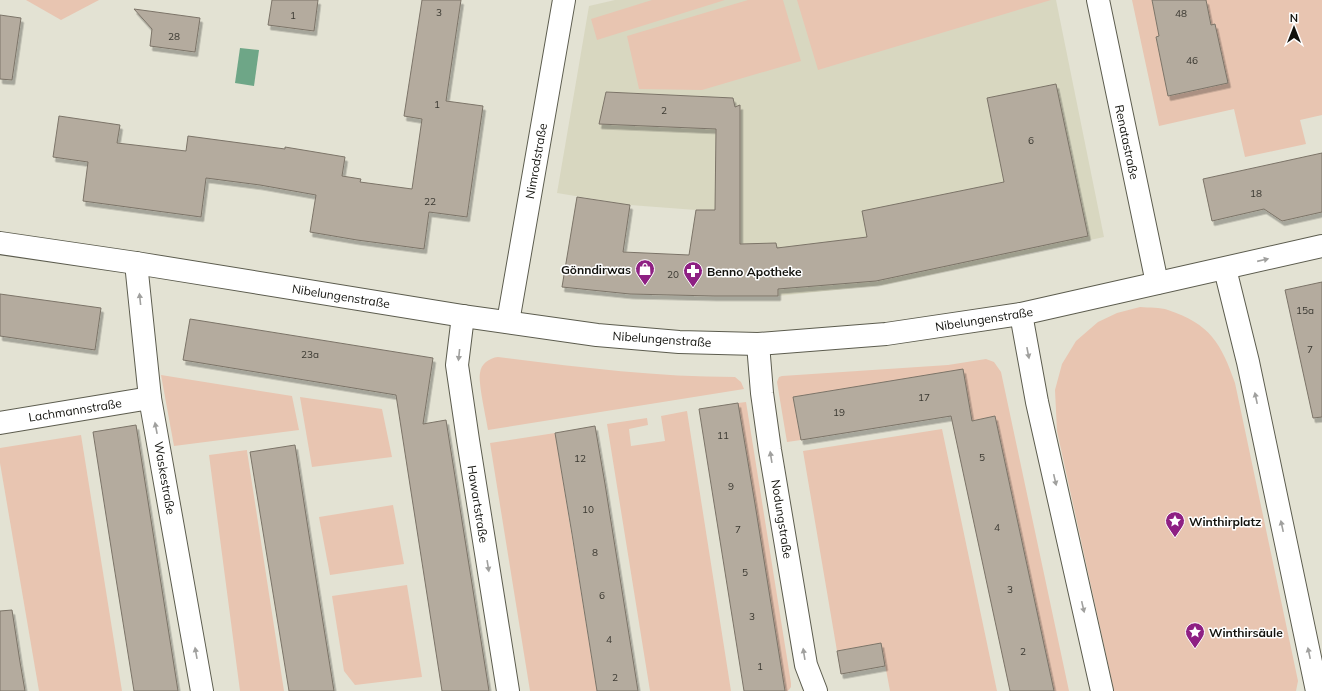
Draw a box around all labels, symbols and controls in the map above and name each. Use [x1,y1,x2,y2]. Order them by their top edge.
house number: 3 [436,6,442,19]
house number: 48 [1175,7,1187,20]
north arrow [1274,8,1314,48]
house number: 1 [290,9,296,22]
text: N [1290,11,1298,25]
house number: 28 [168,30,180,43]
house number: 46 [1186,54,1198,67]
house number: 1 [434,98,440,111]
street label: Renatastraße [1112,103,1142,181]
house number: 2 [661,104,667,117]
street label: Nimrodstraße [522,122,550,200]
house number: 6 [1028,134,1034,147]
house number: 18 [1250,187,1262,200]
house number: 22 [424,195,436,208]
one-way arrow [1257,257,1269,263]
shop icon: Gönndirwas [634,258,656,286]
pharmacy icon: Benno Apotheke [682,260,704,288]
place label: Gönndirwas [561,262,631,277]
place label: Benno Apotheke [707,264,802,279]
house number: 20 [667,268,679,281]
street label: Nibelungenstraße [291,281,391,311]
one-way arrow [137,293,144,305]
street label: Nibelungenstraße [934,304,1034,334]
house number: 15a [1296,304,1314,317]
street label: Nibelungenstraße [612,328,712,350]
house number: 7 [1307,343,1313,356]
one-way arrow [1025,346,1031,359]
house number: 23a [301,348,319,361]
one-way arrow [455,349,462,361]
house number: 17 [918,391,930,404]
one-way arrow [1252,392,1258,404]
street label: Lachmannstraße [27,395,123,425]
house number: 19 [833,406,845,419]
one-way arrow [153,422,159,434]
house number: 11 [717,429,729,442]
street label: Waskestraße [151,440,179,516]
one-way arrow [768,451,774,463]
house number: 5 [979,451,985,464]
house number: 12 [574,452,586,465]
street label: Hawartstraße [464,464,492,544]
one-way arrow [1052,474,1058,486]
street label: Nodungstraße [768,478,796,560]
house number: 9 [728,480,734,493]
house number: 10 [582,503,594,516]
place icon: Winthirplatz [1164,510,1186,538]
place label: Winthirplatz [1189,514,1261,529]
one-way arrow [1279,519,1285,532]
house number: 4 [994,521,1000,534]
house number: 7 [735,523,741,536]
house number: 8 [592,546,598,559]
one-way arrow [485,560,491,573]
house number: 5 [742,566,748,579]
house number: 3 [1007,583,1013,596]
house number: 6 [599,589,605,602]
one-way arrow [1081,600,1087,613]
house number: 3 [749,610,755,623]
place icon: Winthirsäule [1184,621,1206,649]
place label: Winthirsäule [1209,625,1283,640]
house number: 4 [606,633,612,646]
house number: 2 [1020,645,1026,658]
one-way arrow [193,646,199,659]
one-way arrow [1305,647,1311,659]
one-way arrow [801,648,807,660]
house number: 1 [757,660,763,673]
house number: 2 [612,671,618,684]

